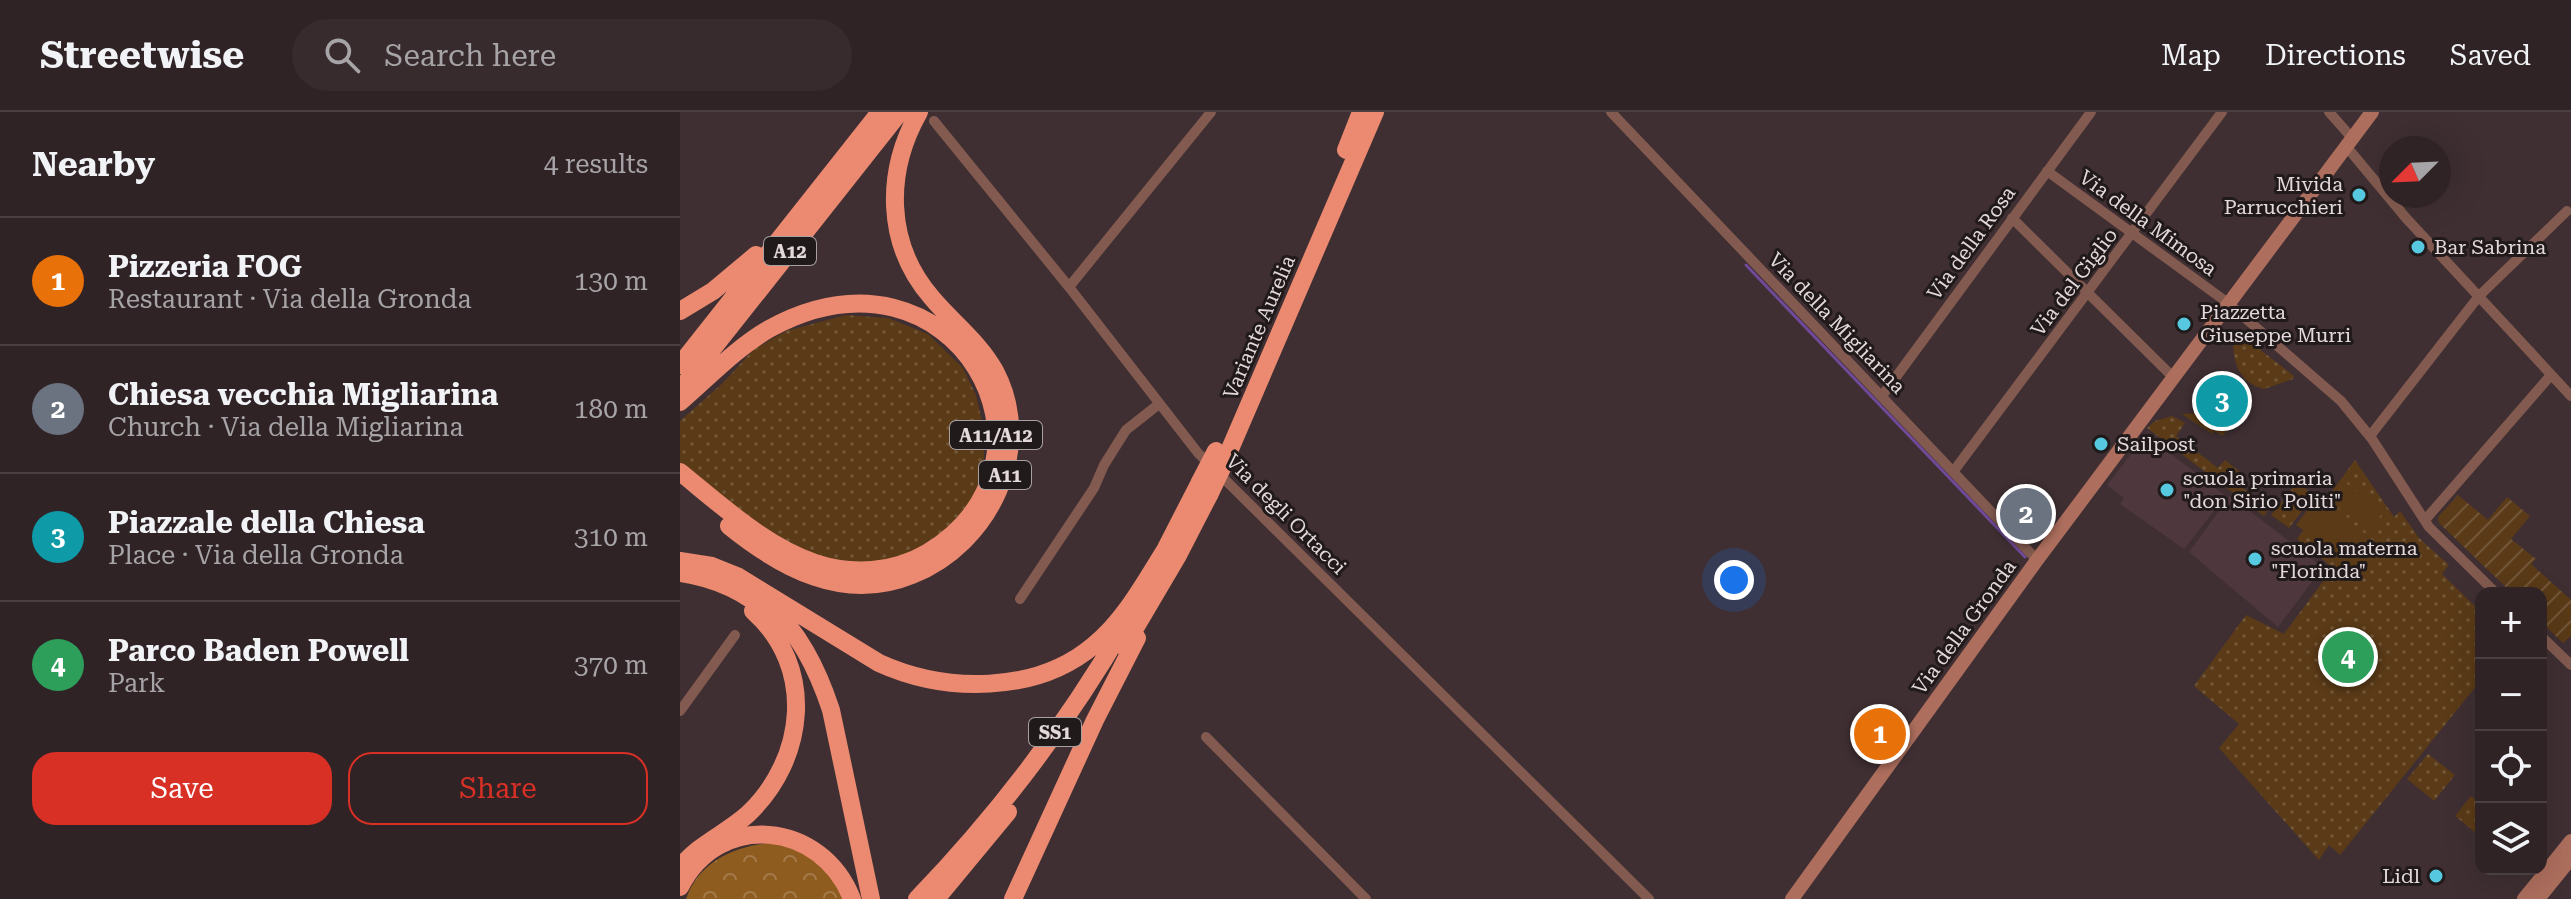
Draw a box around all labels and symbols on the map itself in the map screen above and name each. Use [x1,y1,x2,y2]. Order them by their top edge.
north arrow [2379,136,2451,208]
street label: Via della Mimosa [2074,165,2222,281]
place label: Mivida Parrucchieri [2224,172,2343,219]
street label: Via della Rosa [1922,182,2020,304]
marker: Mivida Parrucchieri [2350,186,2368,204]
street label: Via del Giglio [2026,223,2122,341]
place label: Bar Sabrina [2434,235,2546,259]
road number: A12 [764,237,816,265]
marker: Bar Sabrina [2409,238,2427,256]
street label: Via della Migliarina [1764,248,1911,399]
street label: Variante Aurelia [1218,251,1300,402]
place label: Piazzetta Giuseppe Murri [2200,300,2351,347]
marker: Piazzetta Giuseppe Murri [2175,315,2193,333]
pin: 3 [2196,371,2248,431]
road number: A11/A12 [950,421,1042,449]
place label: Sailpost [2117,432,2196,456]
marker: Sailpost [2092,435,2110,453]
street label: Via degli Ortacci [1221,449,1351,579]
road number: A11 [979,461,1031,489]
place label: scuola primaria "don Sirio Politi" [2183,466,2341,513]
marker: scuola primaria "don Sirio Politi" [2158,481,2176,499]
pin: 2 [2000,484,2052,544]
place label: scuola materna "Florinda" [2271,536,2418,583]
marker: scuola materna "Florinda" [2246,550,2264,568]
street label: Via della Gronda [1907,555,2021,699]
your location [1714,560,1754,600]
pin: 4 [2322,627,2374,687]
pin: 1 [1854,704,1906,764]
road number: SS1 [1029,718,1081,746]
place label: Lidl [2382,864,2420,888]
marker: Lidl [2427,867,2445,885]

